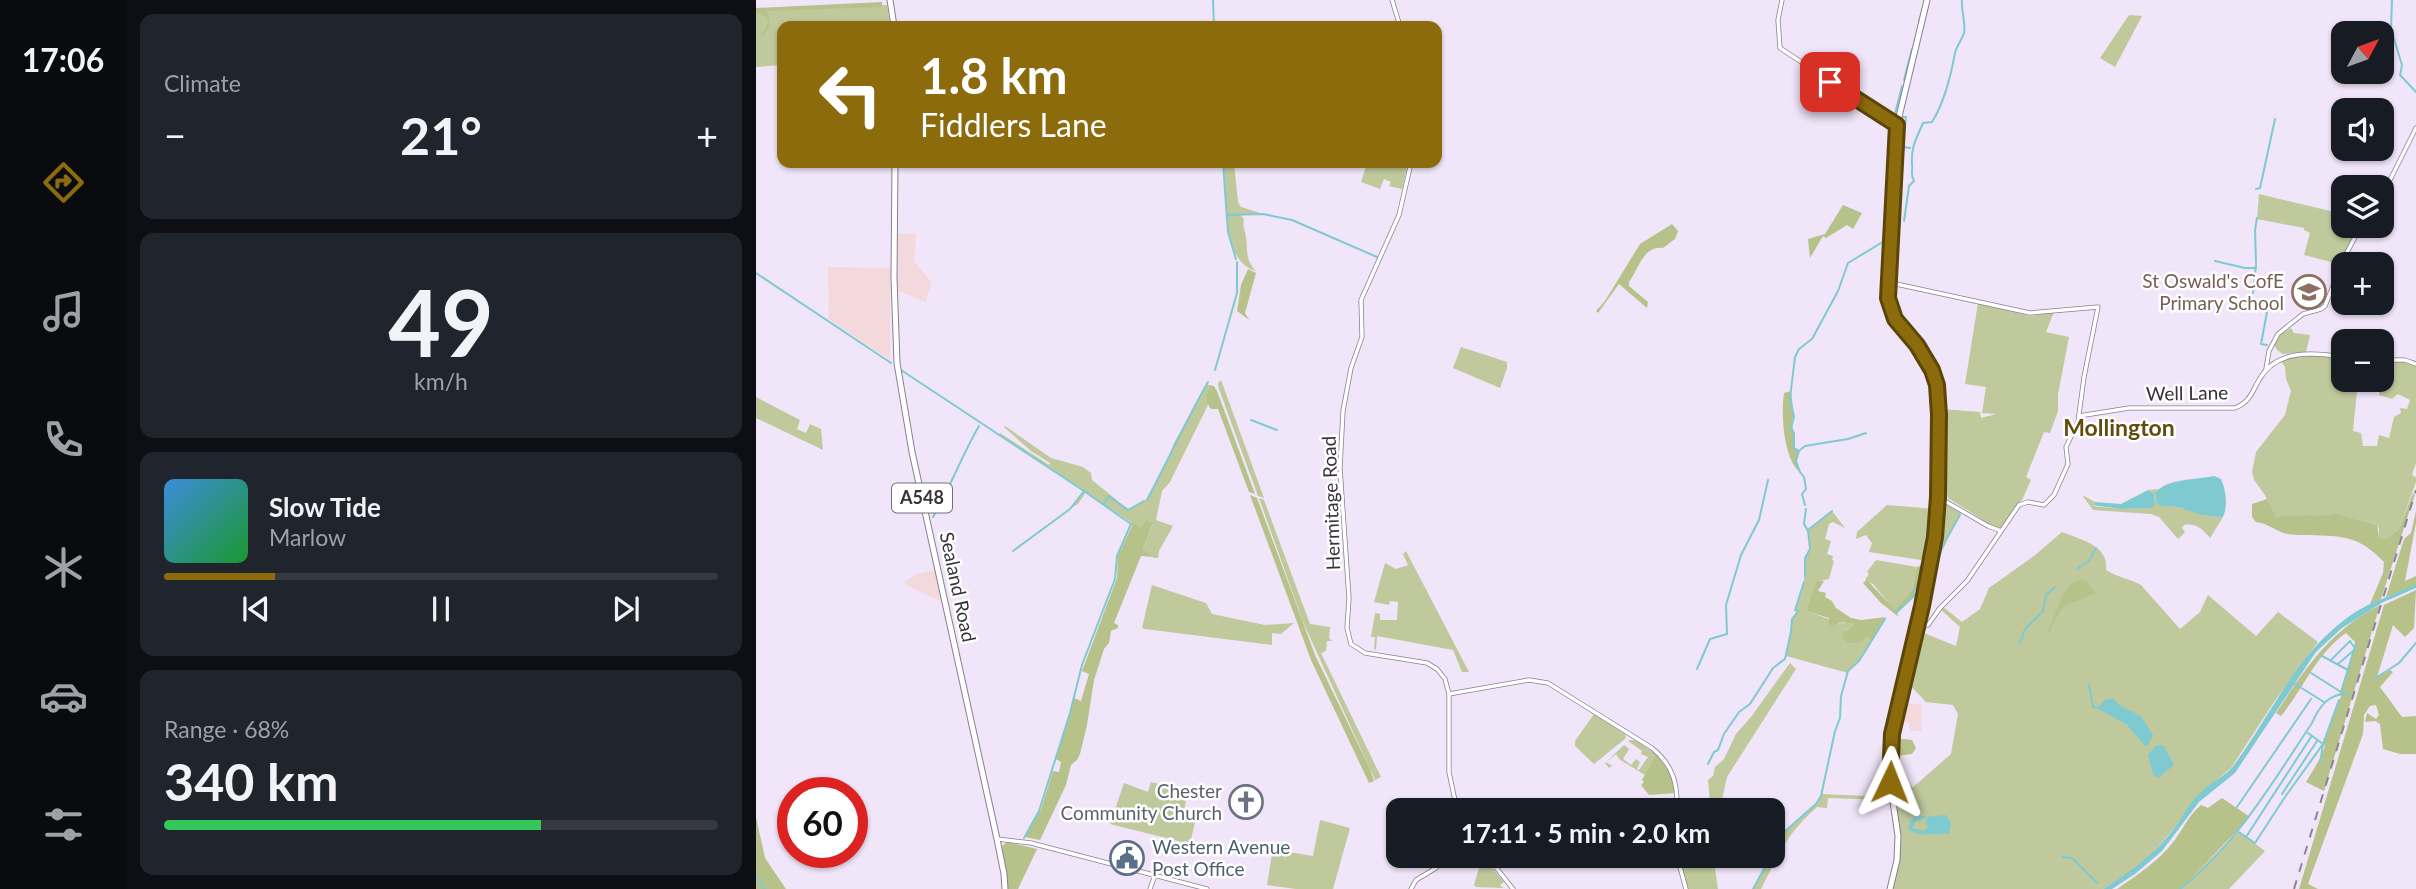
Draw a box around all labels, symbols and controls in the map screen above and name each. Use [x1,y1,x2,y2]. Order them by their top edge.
north arrow [2331,21,2394,84]
map controls [2331,21,2394,392]
text: 17:06 [22,40,104,79]
text: 1.8 km [920,46,1068,104]
icon: left [805,49,896,140]
pin [1800,52,1860,112]
icon: arrive [1811,63,1849,101]
text: Climate [164,69,241,97]
button: sound [2331,98,2394,161]
text: 21° [400,104,482,166]
text: Fiddlers Lane [920,105,1107,144]
text: − [164,112,186,158]
text: + [696,112,718,158]
icon: directions [39,158,88,207]
button: layers [2331,175,2394,238]
button: + [2331,252,2394,315]
text: 49 [388,267,494,376]
place label: St Oswald's CofE Primary School [2142,269,2284,314]
school or university icon: St Oswald's CofE Primary School [2290,273,2328,311]
icon: music [39,287,88,336]
button: − [2331,329,2394,392]
text: km/h [414,367,468,395]
street label: Well Lane [2146,380,2228,405]
district label: Mollington [2063,413,2175,441]
icon: phone [39,415,88,464]
street label: Hermitage Road [1317,435,1344,571]
road number: A548 [892,484,952,512]
text: Slow Tide [269,491,381,523]
text: Marlow [269,523,346,551]
street label: Sealand Road [936,530,981,644]
icon: climate [39,543,88,592]
icon: previous [237,590,275,628]
icon: pause [422,590,460,628]
icon: next [607,590,645,628]
icon: car [39,672,88,721]
text: Range · 68% [164,715,289,743]
position arrow [1853,745,1927,819]
text: 340 km [164,750,338,812]
speed limit sign: 60 [777,777,868,868]
place label: Chester Community Church [1061,779,1222,824]
church icon: Chester Community Church [1227,783,1265,821]
icon: filters [39,800,88,849]
text: 17:11 · 5 min · 2.0 km [1461,817,1710,849]
place label: Western Avenue Post Office [1152,835,1290,880]
public building icon: Western Avenue Post Office [1108,839,1146,877]

